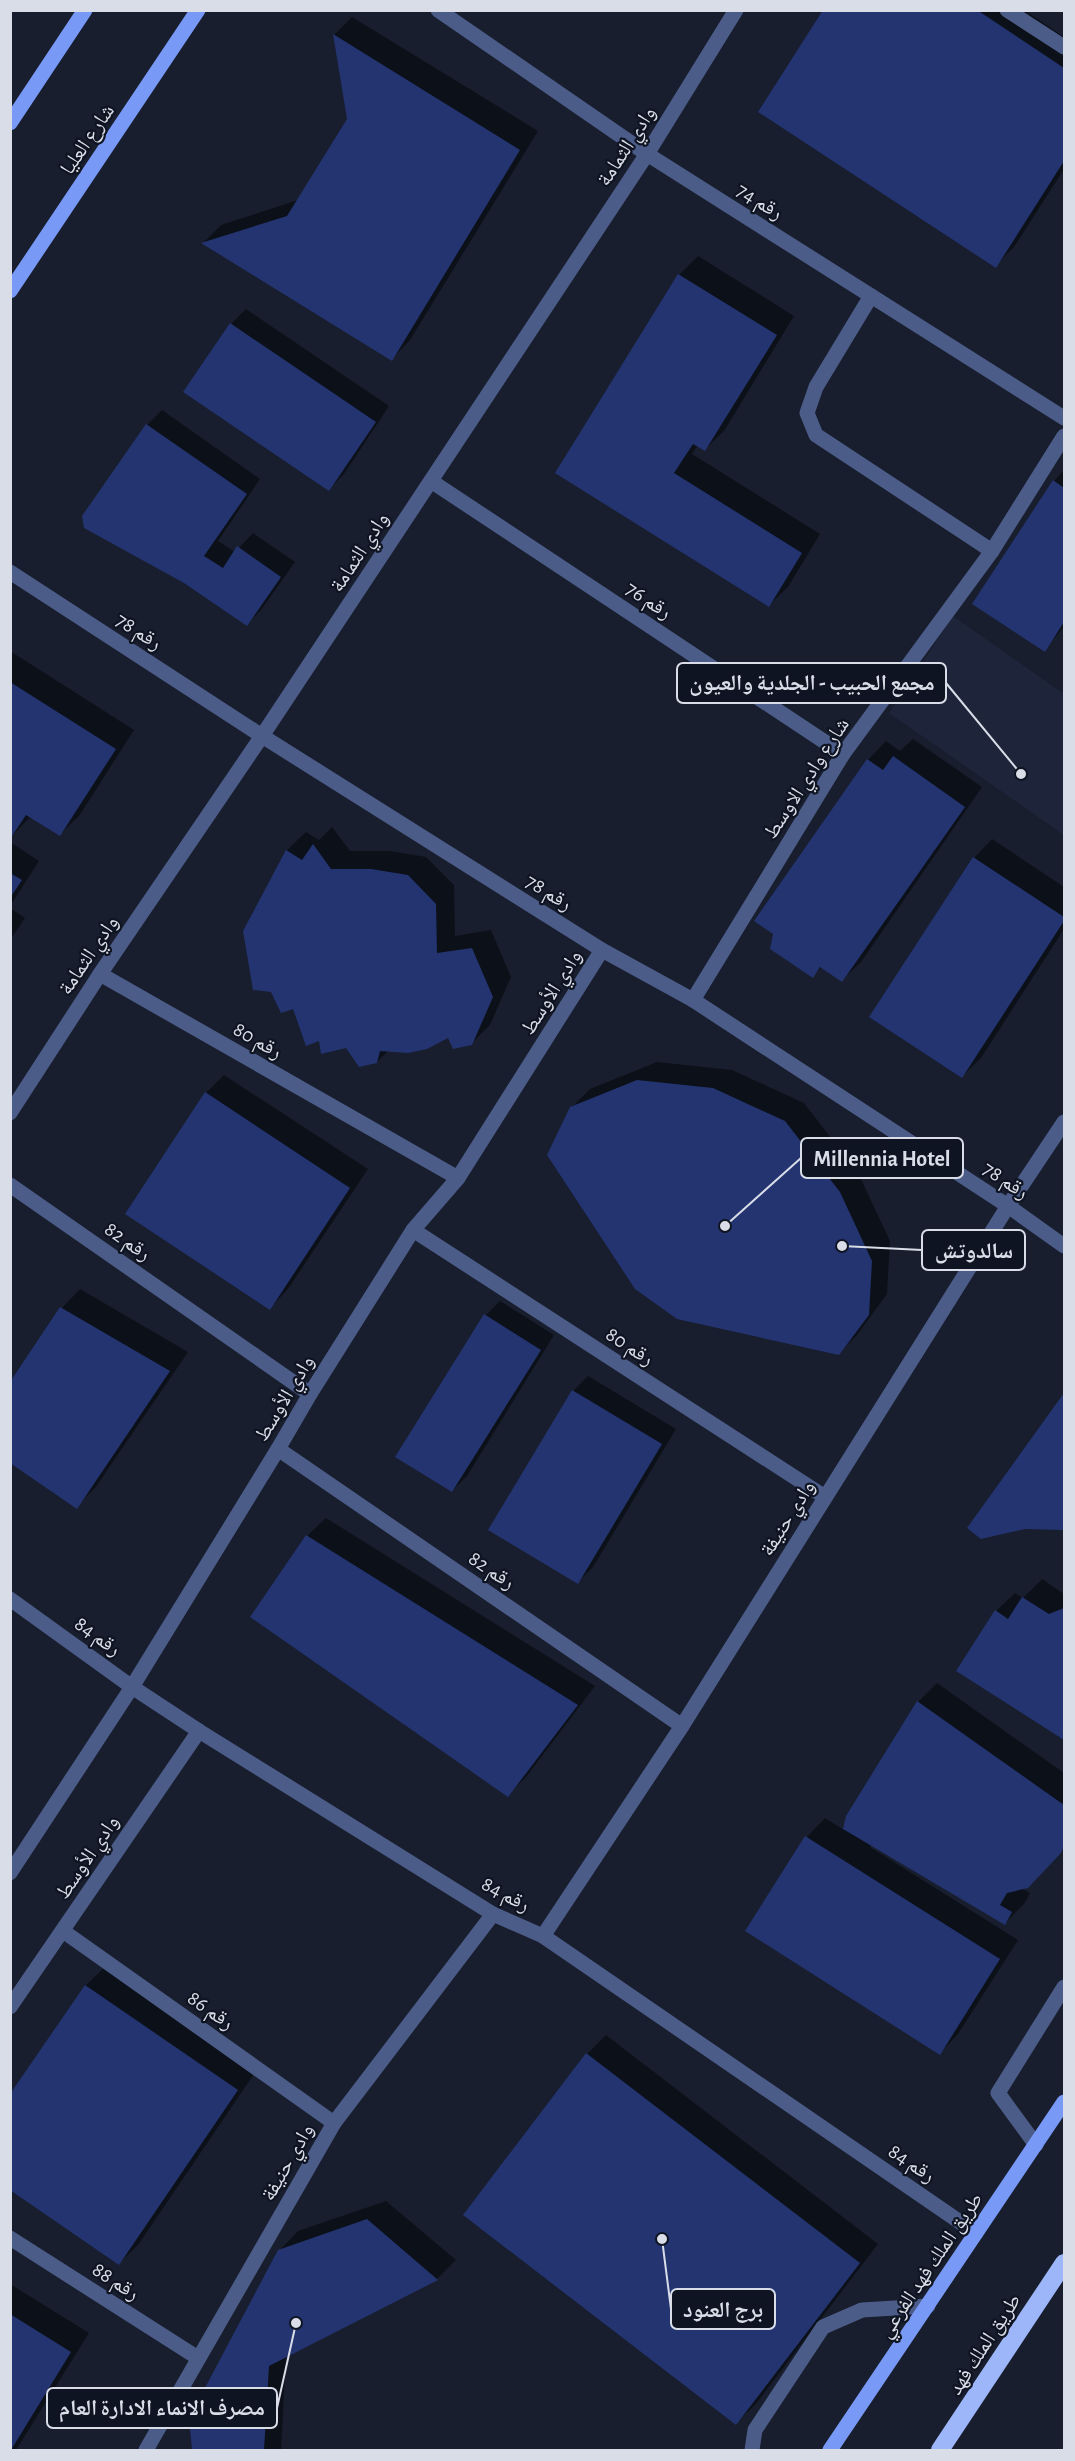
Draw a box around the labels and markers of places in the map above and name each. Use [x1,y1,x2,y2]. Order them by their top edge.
callout: مجمع الحبيب - الجلدية والعيون [677,663,946,703]
callout: Millennia Hotel [801,1138,963,1178]
callout: سالدوتش [922,1230,1025,1270]
callout: برج العنود [671,2289,775,2329]
callout: مصرف الانماء الادارة العام [47,2388,277,2428]

